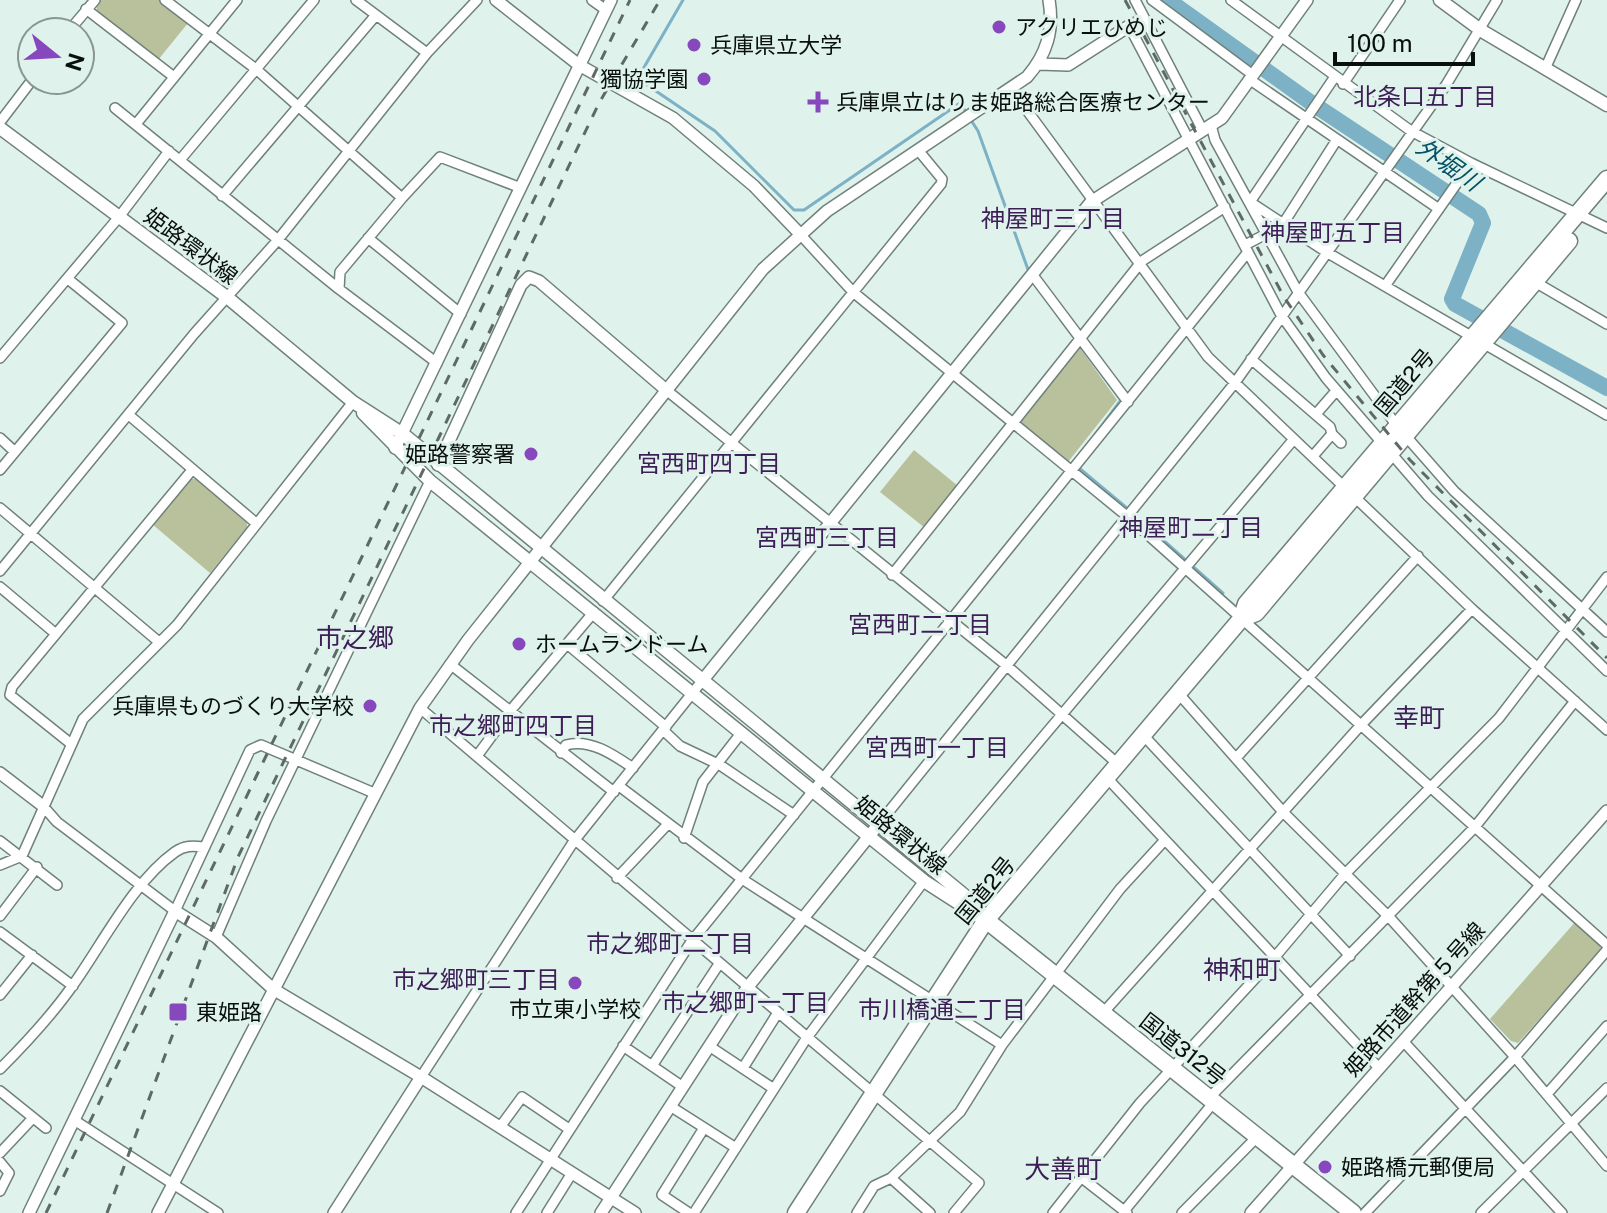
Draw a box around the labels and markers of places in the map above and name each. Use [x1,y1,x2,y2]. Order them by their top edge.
place label: アクリエひめじ [1015,14,1168,40]
marker: アクリエひめじ [990,18,1008,36]
place label: 兵庫県立大学 [710,32,842,58]
marker: 兵庫県立大学 [685,36,703,54]
place label: 獨協学園 [600,66,688,92]
marker: 獨協学園 [695,70,713,88]
place label: 兵庫県立はりま姫路総合医療センター [836,89,1210,115]
marker: 兵庫県立はりま姫路総合医療センター [807,91,829,113]
place label: 姫路警察署 [405,441,515,467]
marker: 姫路警察署 [522,445,540,463]
place label: ホームランドーム [535,631,709,657]
marker: ホームランドーム [510,635,528,653]
place label: 兵庫県ものづくり大学校 [112,693,354,719]
marker: 兵庫県ものづくり大学校 [361,697,379,715]
marker: 市立東小学校 [566,974,584,992]
place label: 市立東小学校 [509,996,641,1022]
place label: 東姫路 [196,999,262,1025]
marker: 東姫路 [167,1001,189,1023]
place label: 姫路橋元郵便局 [1341,1154,1495,1180]
marker: 姫路橋元郵便局 [1316,1158,1334,1176]

